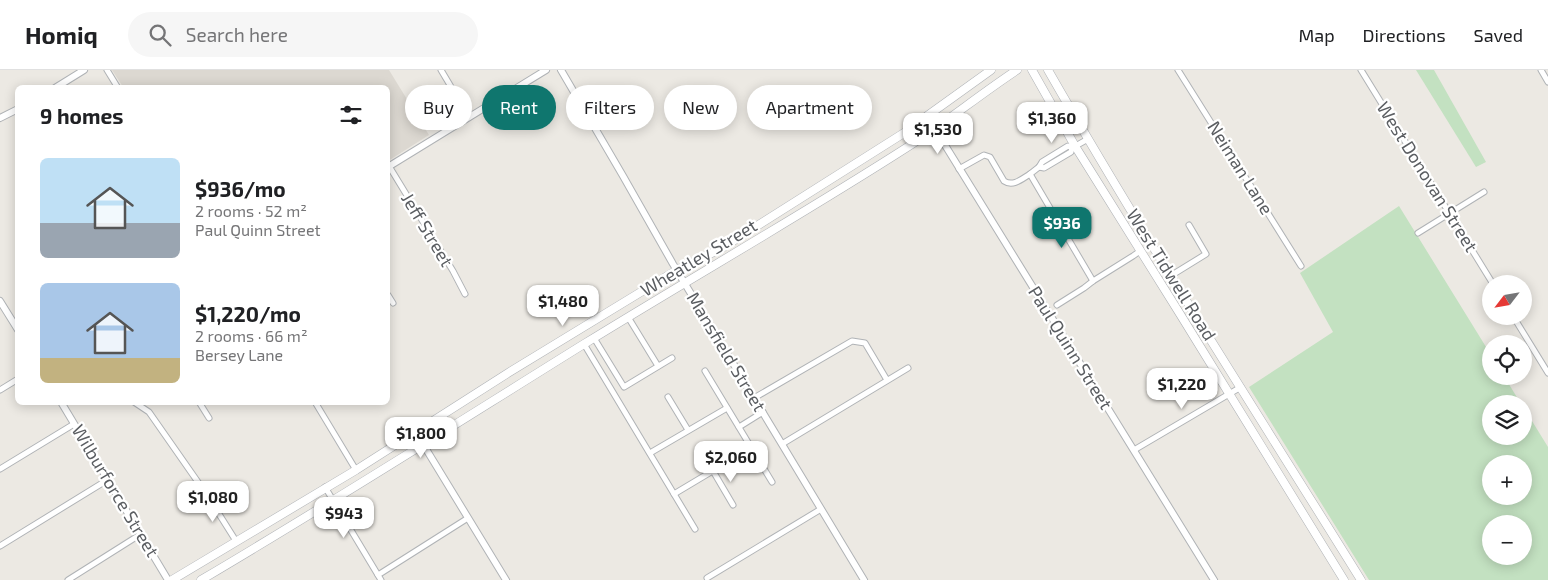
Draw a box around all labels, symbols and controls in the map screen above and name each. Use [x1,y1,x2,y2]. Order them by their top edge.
search box [128,12,478,57]
text: Homiq [25,20,98,49]
icon: search [146,21,174,49]
text: Search here [186,23,288,46]
text: Map [1298,24,1335,46]
text: Directions [1363,24,1446,46]
text: Saved [1474,24,1523,46]
chip: Buy [405,85,472,130]
chip: Rent [482,85,556,130]
chip: Filters [566,85,654,130]
chip: New [664,85,737,130]
chip: Apartment [747,85,872,130]
street label: West Donovan Street [1373,97,1483,256]
icon: filters [337,101,365,129]
pin: $1,360 [1011,102,1093,144]
text: 9 homes [40,103,123,128]
text: $1,360 [1028,108,1076,127]
pin: $1,530 [897,112,979,155]
street label: Neiman Lane [1203,117,1278,218]
text: $1,530 [914,119,962,138]
text: $936/mo [195,176,286,201]
icon: home [80,178,140,238]
street label: Jeff Street [397,188,459,271]
text: 2 rooms · 52 m² [195,201,307,220]
street label: West Tidwell Road [1122,204,1221,344]
pin: $936 [1032,206,1092,249]
text: $936 [1043,213,1081,232]
street label: Wheatley Street [636,214,761,301]
text: Paul Quinn Street [195,220,321,239]
north arrow [1482,275,1532,325]
map controls [1482,275,1532,565]
street label: Paul Quinn Street [1024,282,1118,413]
pin: $1,480 [522,284,604,327]
street label: Mansfield Street [683,288,771,415]
text: $1,480 [538,291,588,310]
text: $1,220/mo [195,301,301,326]
icon: home [80,303,140,363]
text: 2 rooms · 66 m² [195,326,308,345]
button: locate [1482,335,1532,385]
text: Bersey Lane [195,345,283,364]
pin: $1,220 [1141,368,1223,410]
text: $1,220 [1158,374,1206,393]
button: layers [1482,395,1532,445]
pin: $1,800 [380,416,462,459]
street label: Wilburforce Street [68,420,164,561]
text: $1,800 [396,423,446,442]
pin: $2,060 [690,440,772,483]
text: $2,060 [705,447,757,466]
button: + [1482,455,1532,505]
pin: $1,080 [172,480,254,523]
text: $1,080 [188,487,238,506]
pin: $943 [314,496,374,539]
text: $943 [325,503,363,522]
button: − [1482,515,1532,565]

